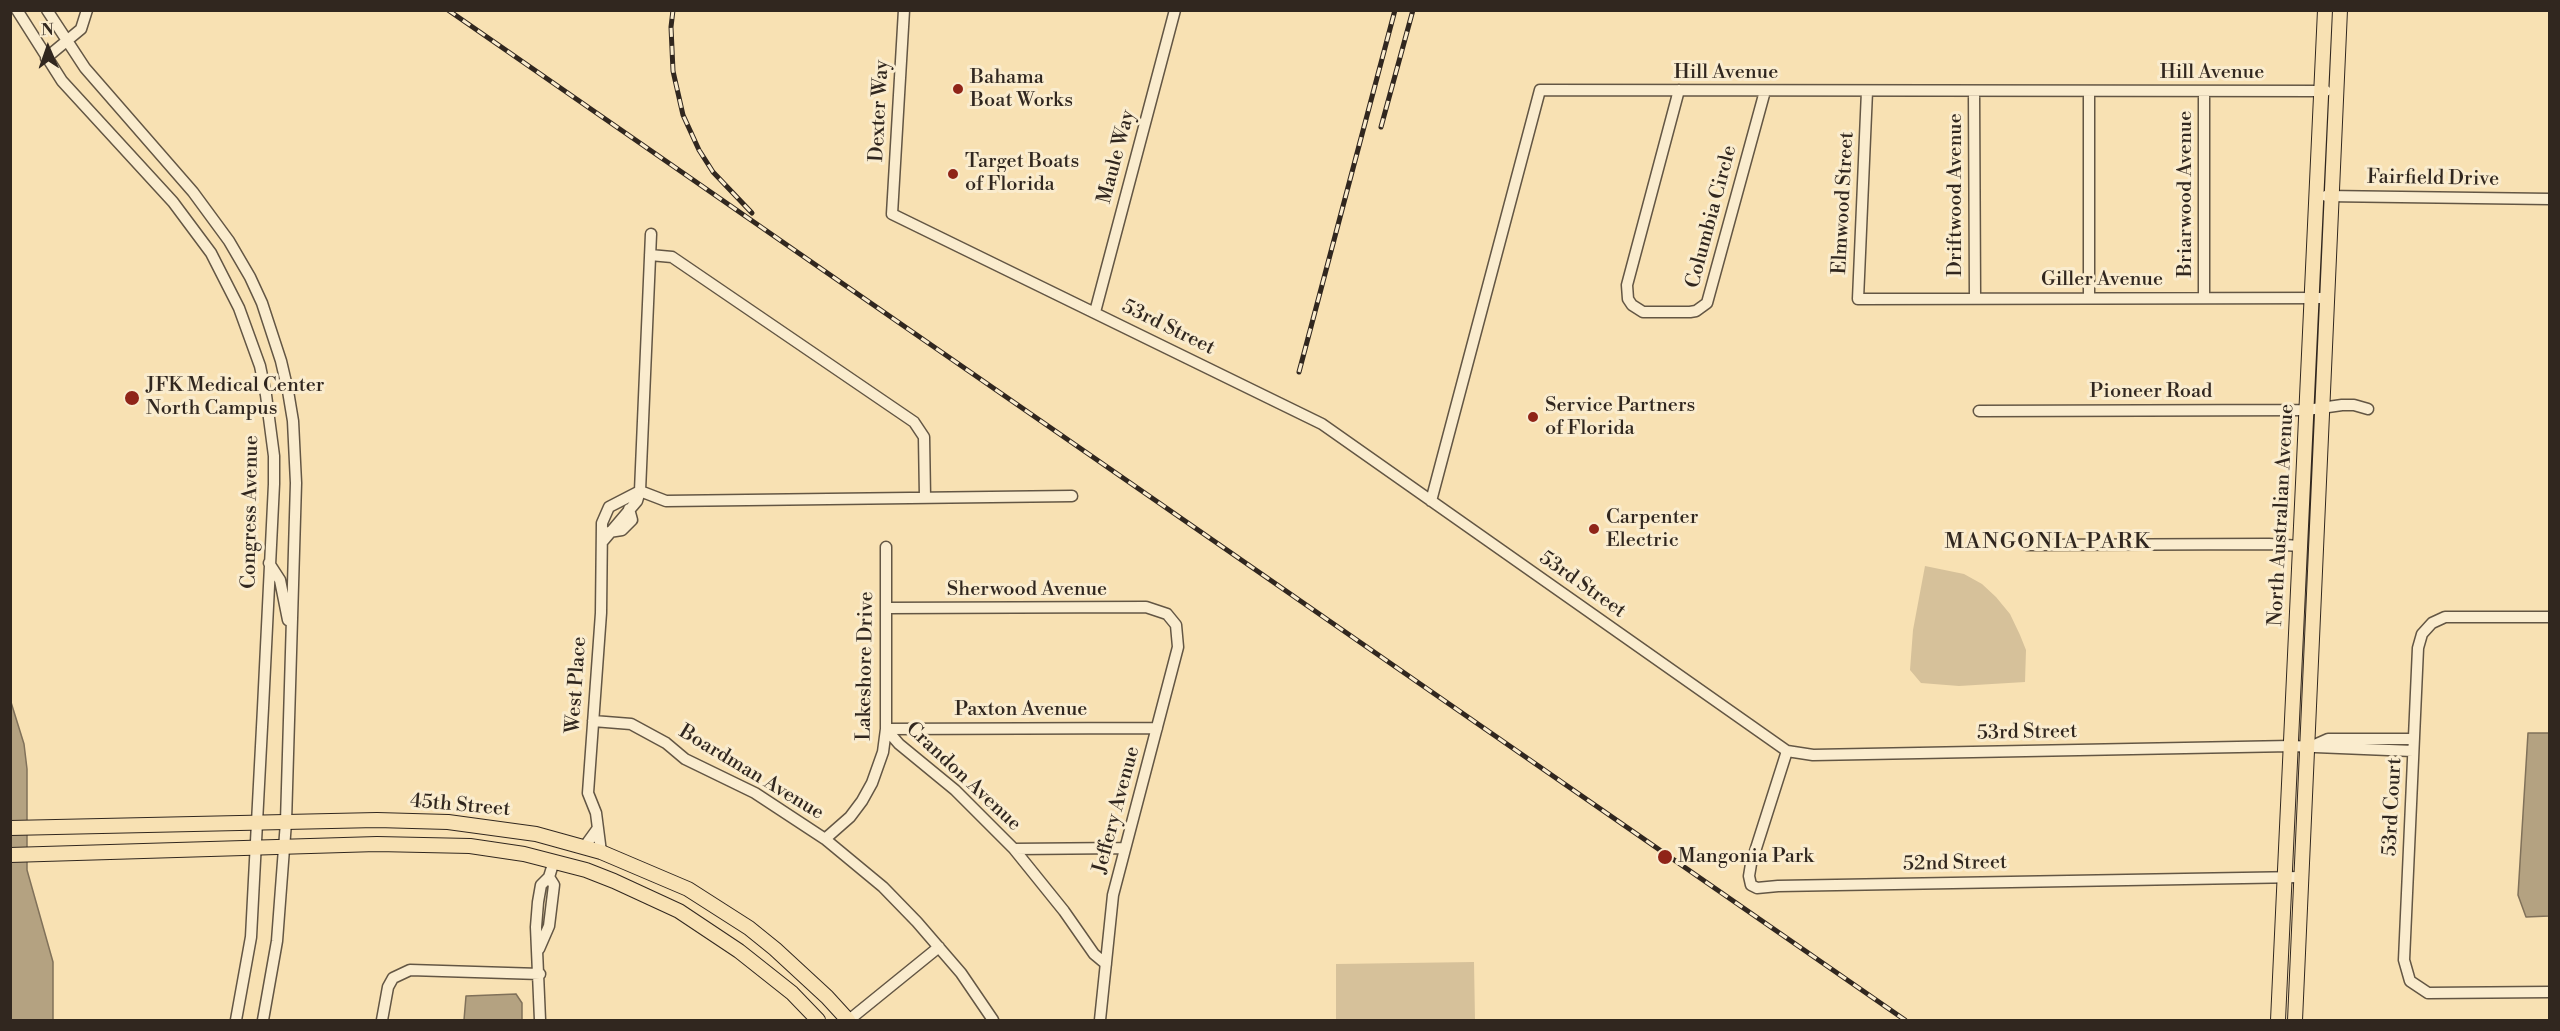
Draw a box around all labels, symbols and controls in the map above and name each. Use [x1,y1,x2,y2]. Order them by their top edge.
north arrow [18,18,78,78]
text: N [41,20,54,40]
street label: Dexter Way [865,59,895,163]
street label: Hill Avenue [1674,61,1778,85]
street label: Hill Avenue [2160,61,2264,85]
place label: Bahama Boat Works [970,66,1073,113]
marker: Bahama Boat Works [951,82,965,96]
street label: Maule Way [1093,108,1141,206]
street label: Briarwood Avenue [2174,111,2198,277]
street label: Driftwood Avenue [1944,113,1968,277]
street label: Elmwood Street [1828,131,1860,275]
street label: Columbia Circle [1681,143,1743,291]
place label: Target Boats of Florida [965,150,1079,197]
street label: Fairfield Drive [2367,166,2499,192]
marker: Target Boats of Florida [946,167,960,181]
street label: Giller Avenue [2041,268,2163,292]
street label: 53rd Street [1118,295,1218,361]
place label: JFK Medical Center North Campus [146,374,324,421]
street label: Pioneer Road [2090,380,2212,404]
marker: JFK Medical Center North Campus [123,389,141,407]
place label: Service Partners of Florida [1545,394,1695,441]
street label: North Australian Avenue [2264,403,2300,627]
marker: Service Partners of Florida [1526,410,1540,424]
street label: Congress Avenue [238,435,264,589]
place label: Carpenter Electric [1606,506,1698,553]
marker: Carpenter Electric [1587,522,1601,536]
district label: MANGONIA PARK [1945,530,2151,556]
street label: 53rd Street [1534,546,1630,624]
street label: Sherwood Avenue [947,578,1107,602]
street label: Lakeshore Drive [853,591,879,741]
street label: West Place [562,636,592,734]
street label: Paxton Avenue [955,698,1087,722]
street label: Crandon Avenue [900,717,1026,837]
street label: Boardman Avenue [674,720,828,826]
street label: 53rd Street [1977,720,2077,746]
street label: Jeffery Avenue [1089,744,1145,876]
street label: 53rd Court [2378,757,2408,857]
street label: 45th Street [409,790,511,822]
place label: Mangonia Park [1678,845,1814,869]
marker: Mangonia Park [1656,848,1674,866]
street label: 52nd Street [1903,851,2007,877]

